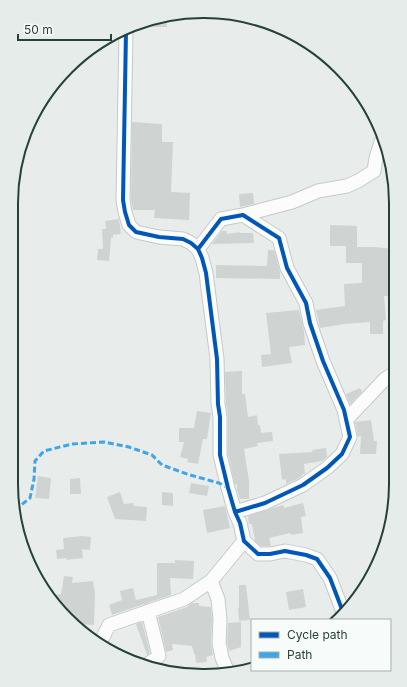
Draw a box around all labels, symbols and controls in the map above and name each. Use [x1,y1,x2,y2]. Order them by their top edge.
scale bar [18,16,111,42]
text: 50 m [24,22,53,37]
legend [251,619,391,671]
text: Cycle path [287,627,348,642]
text: Path [287,647,312,662]

